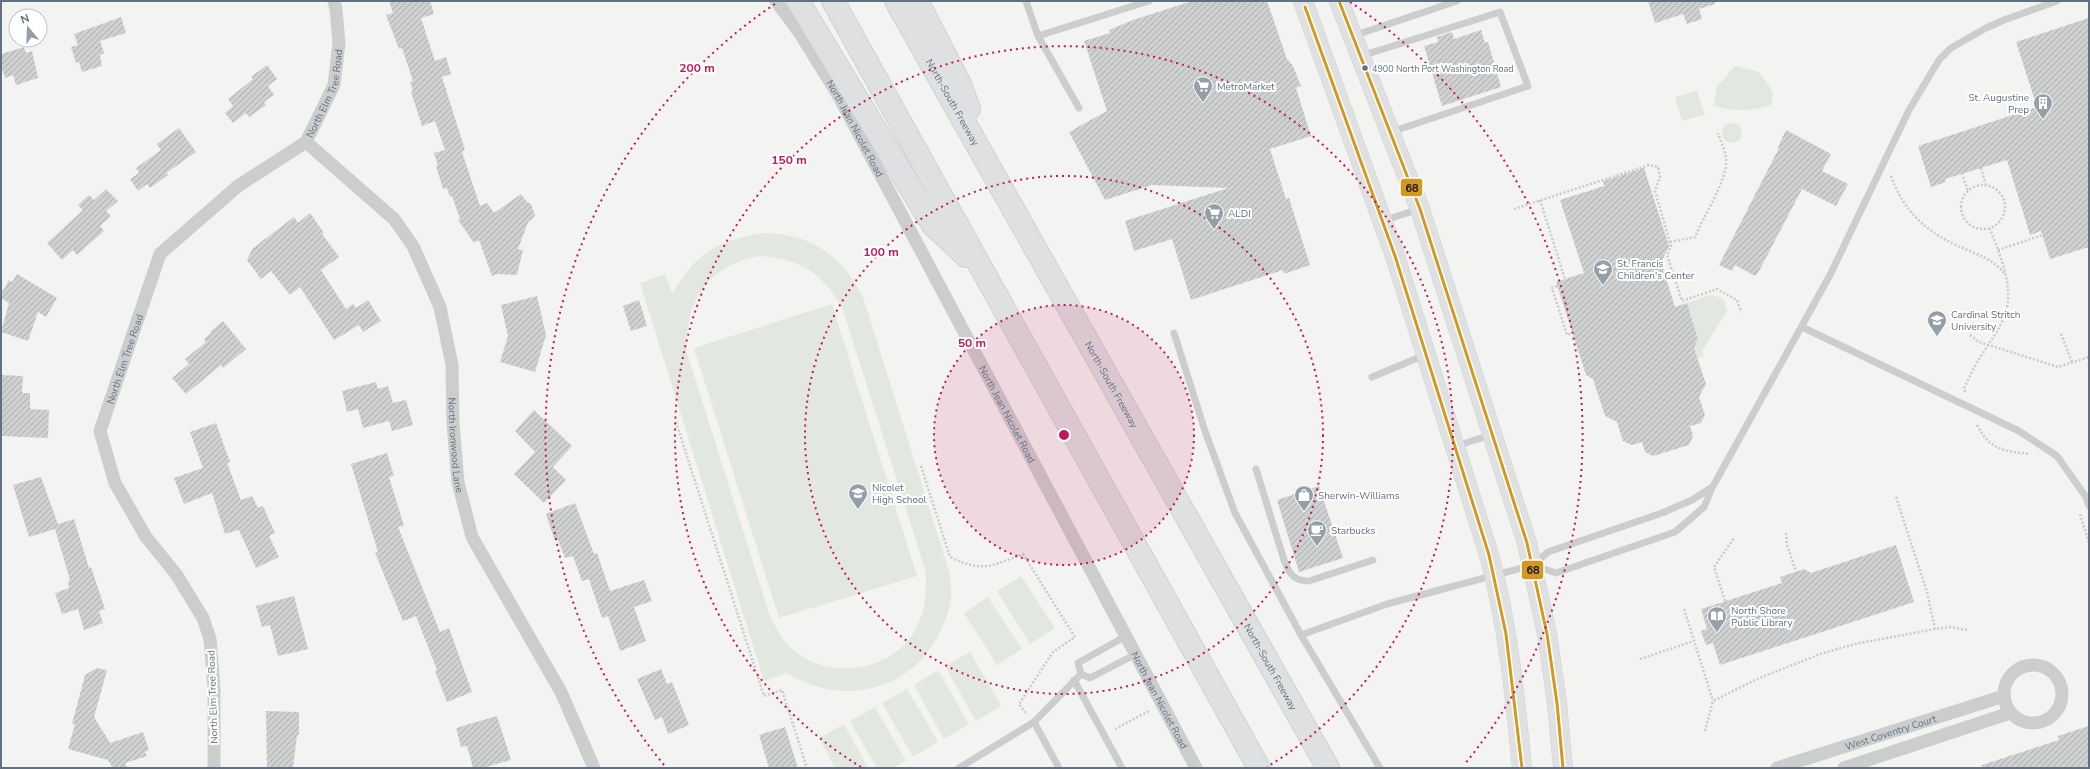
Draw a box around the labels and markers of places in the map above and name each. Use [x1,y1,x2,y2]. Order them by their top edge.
marker: 4900 North Port Washington Road [1360,63,1370,73]
place label: 4900 North Port Washington Road [1372,63,1514,75]
supermarket icon: MetroMarket [1192,75,1214,103]
place label: MetroMarket [1217,80,1275,94]
place label: St. Augustine Prep [1968,91,2029,117]
building icon: St. Augustine Prep [2032,92,2054,120]
supermarket icon: ALDI [1203,202,1225,230]
place label: ALDI [1228,207,1251,221]
place label: St. Francis Children's Center [1617,257,1695,283]
school or university icon: St. Francis Children's Center [1592,258,1614,286]
place label: Cardinal Stritch University [1951,308,2020,334]
school or university icon: Cardinal Stritch University [1926,309,1948,337]
centre of rings [1057,428,1071,442]
place label: Nicolet High School [872,481,927,507]
school or university icon: Nicolet High School [847,482,869,510]
shop icon: Sherwin-Williams [1293,484,1315,512]
place label: Sherwin-Williams [1318,489,1400,503]
cafe icon: Starbucks [1306,519,1328,547]
place label: Starbucks [1331,524,1375,538]
place label: North Shore Public Library [1731,604,1793,630]
library icon: North Shore Public Library [1706,605,1728,633]

